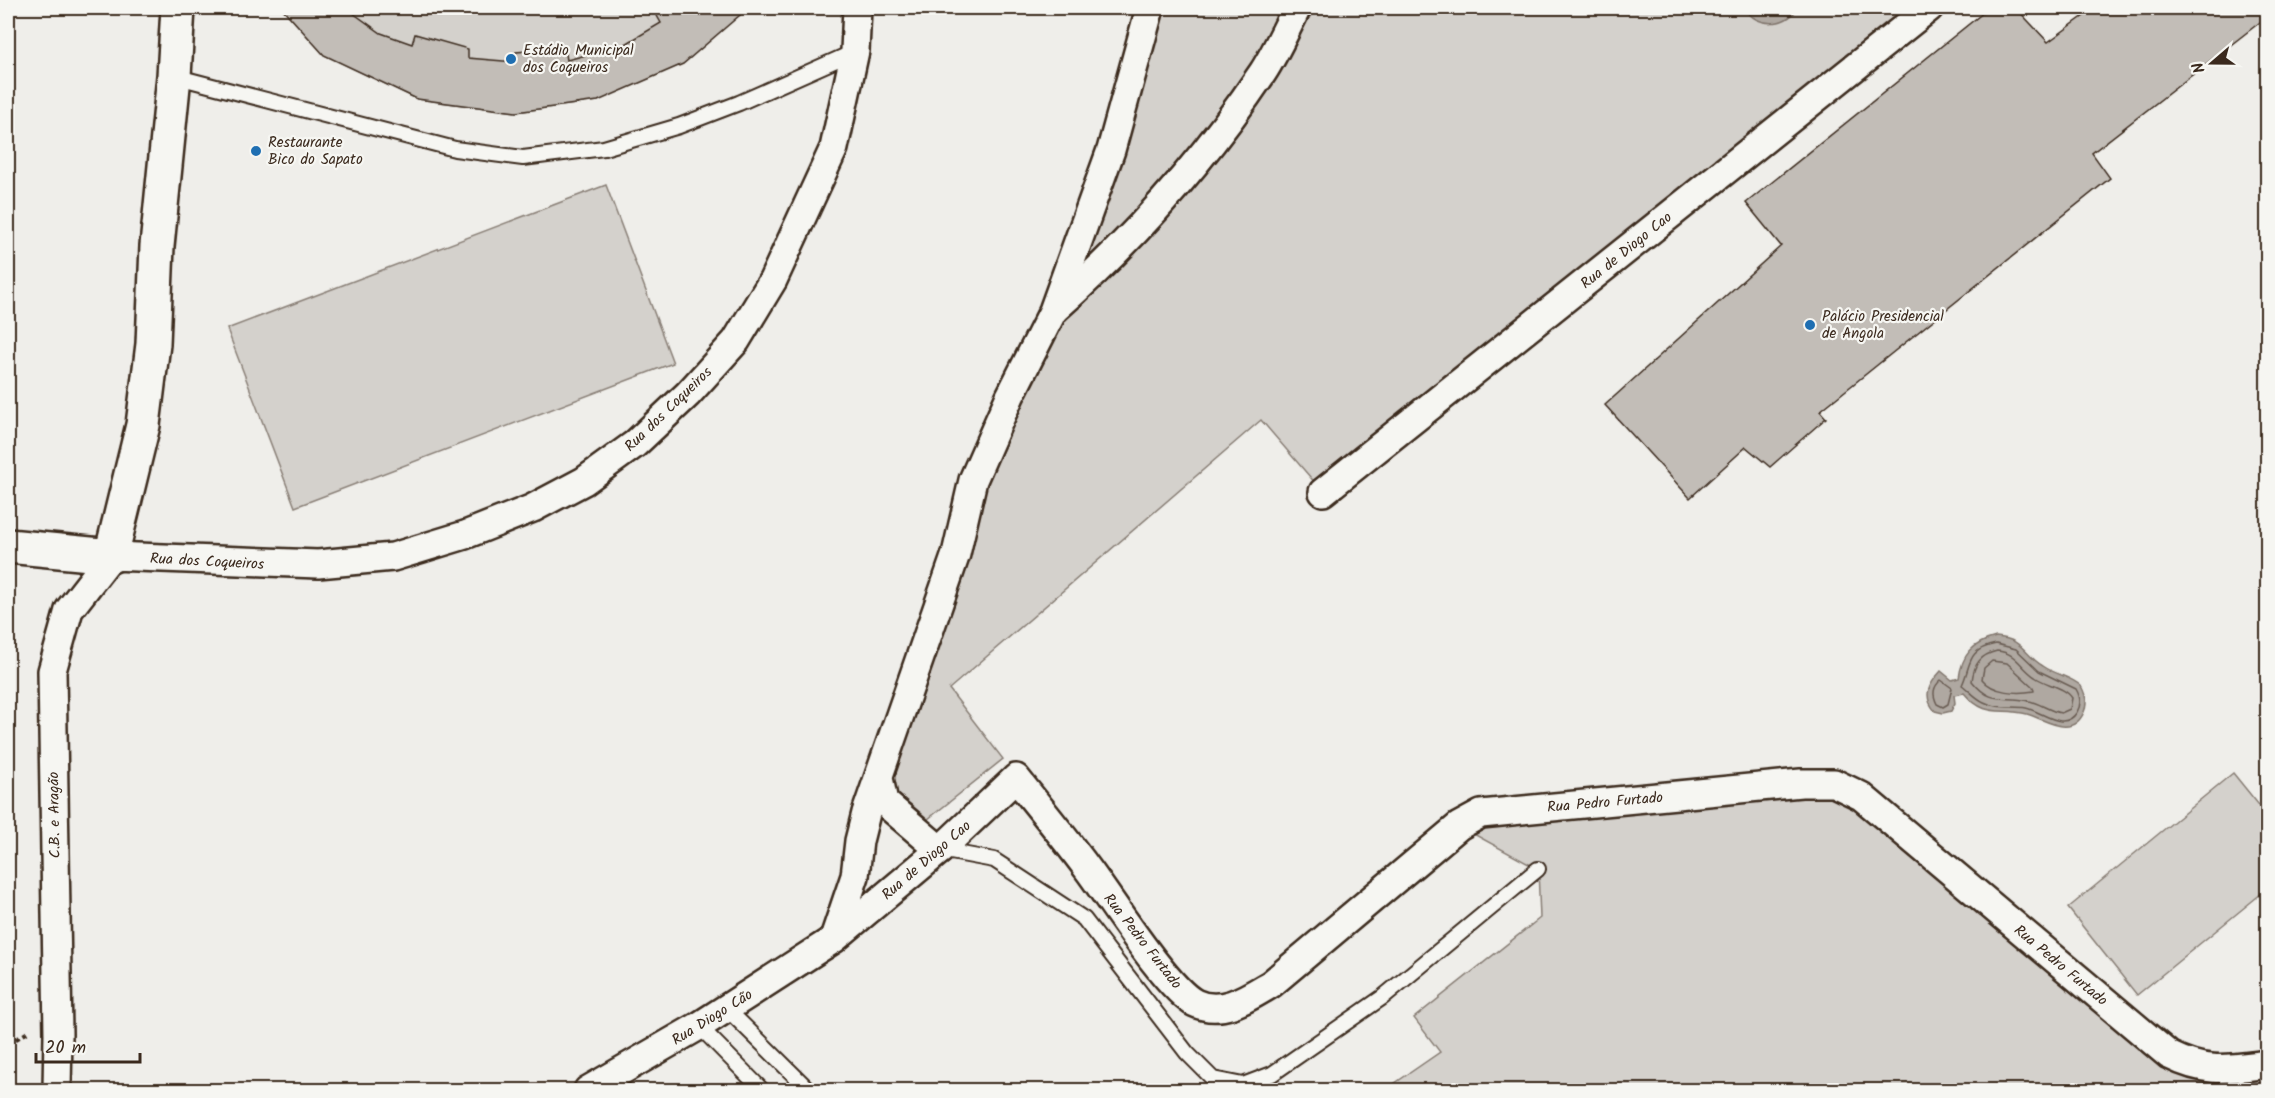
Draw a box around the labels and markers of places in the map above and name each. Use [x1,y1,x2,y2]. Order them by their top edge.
place label: Estádio Municipal dos Coqueiros [523,39,634,80]
marker: Estádio Municipal dos Coqueiros [504,52,518,66]
place label: Restaurante Bico do Sapato [268,131,363,172]
marker: Restaurante Bico do Sapato [249,144,263,158]
place label: Palácio Presidencial de Angola [1822,305,1944,346]
marker: Palácio Presidencial de Angola [1803,318,1817,332]

